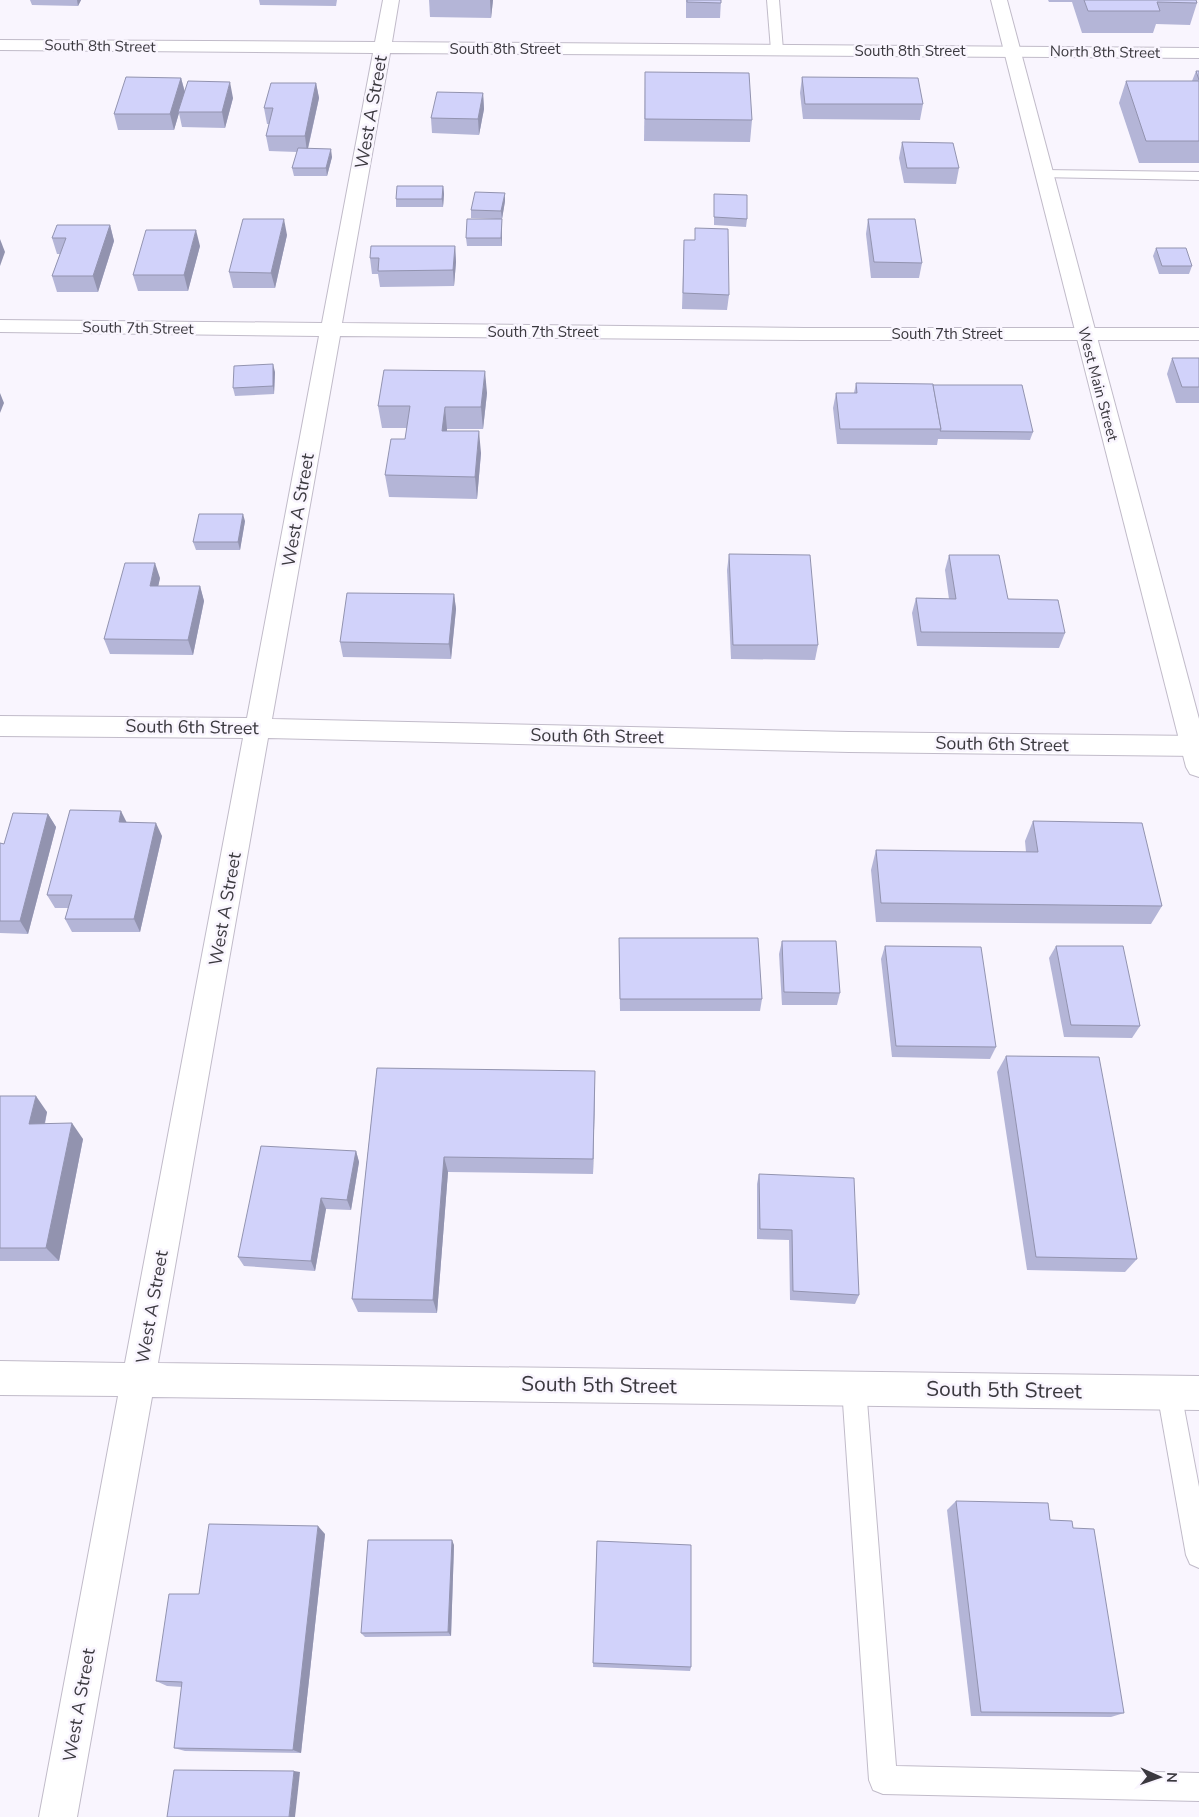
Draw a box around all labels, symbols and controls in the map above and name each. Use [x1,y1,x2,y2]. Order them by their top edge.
street label: South 8th Street [44,35,156,57]
street label: South 8th Street [449,39,561,59]
street label: South 8th Street [854,41,966,61]
street label: North 8th Street [1050,41,1161,63]
street label: West A Street [349,53,393,171]
street label: South 7th Street [82,317,194,339]
street label: South 7th Street [487,322,599,342]
street label: South 7th Street [891,324,1003,344]
street label: West Main Street [1073,325,1123,444]
street label: West A Street [276,451,320,569]
street label: South 6th Street [125,714,260,740]
street label: South 6th Street [530,723,665,749]
street label: South 6th Street [935,731,1070,757]
street label: West A Street [203,850,247,968]
street label: West A Street [130,1248,174,1366]
street label: South 5th Street [521,1370,678,1400]
street label: South 5th Street [926,1375,1083,1405]
street label: West A Street [57,1646,101,1764]
north arrow [1134,1752,1184,1802]
text: N [1162,1772,1181,1783]

